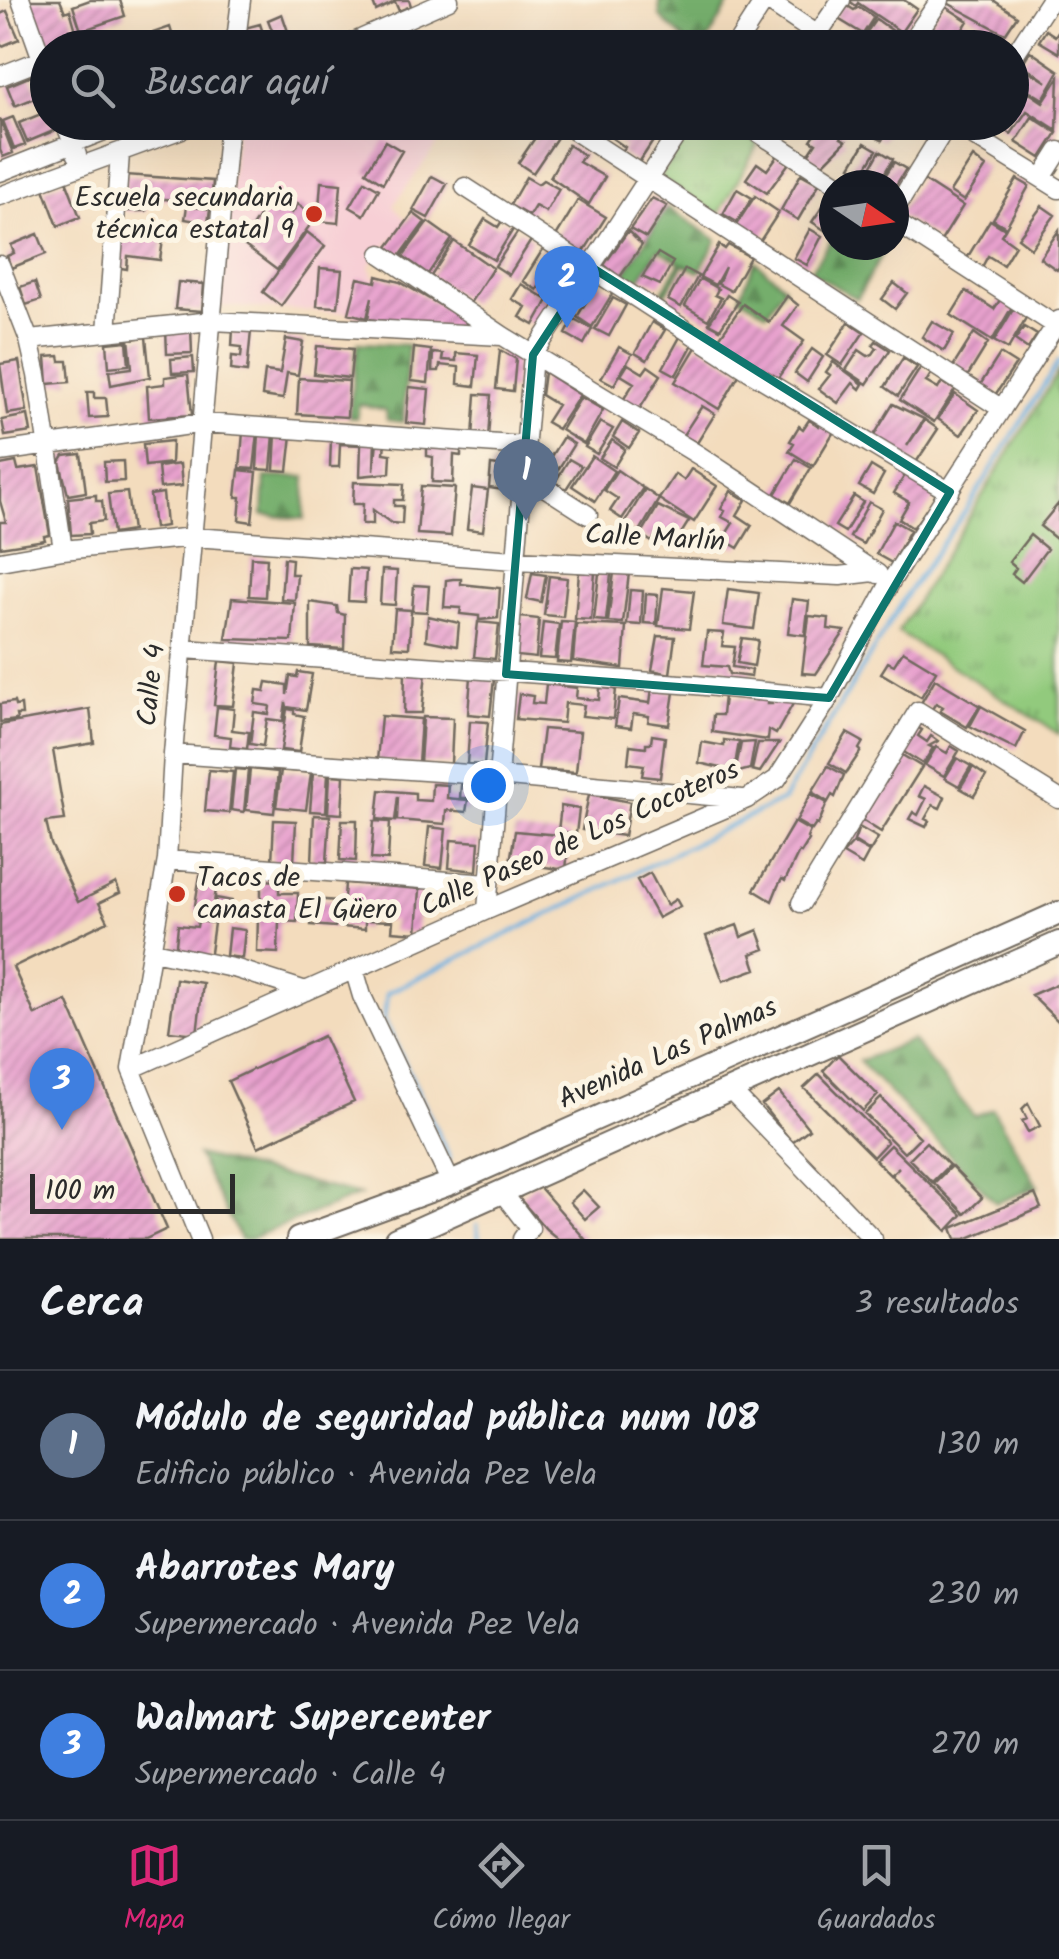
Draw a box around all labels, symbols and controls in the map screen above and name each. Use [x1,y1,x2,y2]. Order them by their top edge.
search box [30,30,1029,140]
text: Buscar aquí [145,55,329,115]
icon: search [65,58,120,113]
north arrow [819,170,909,260]
place label: Escuela secundaria técnica estatal 9 [74,176,294,253]
marker: Escuela secundaria técnica estatal 9 [303,203,325,225]
pin: 2 [534,245,600,328]
pin: 1 [494,438,558,521]
street label: Calle Marlín [584,513,726,565]
street label: Calle 4 [125,641,179,729]
street label: Calle Paseo de Los Cocoteros [413,748,747,930]
your location [463,760,514,811]
place label: Tacos de canasta El Güero [197,856,397,933]
marker: Tacos de canasta El Güero [166,883,188,905]
street label: Avenida Las Palmas [551,986,785,1122]
pin: 3 [30,1048,94,1130]
scale bar [30,1169,235,1214]
text: 100 m [45,1169,115,1214]
text: Cerca [40,1271,144,1338]
text: 3 resultados [855,1279,1019,1330]
text: Módulo de seguridad pública num 108 [135,1390,759,1450]
text: 1 [68,1420,77,1471]
text: 130 m [936,1420,1019,1471]
text: Edificio público · Avenida Pez Vela [135,1450,597,1501]
text: Abarrotes Mary [135,1540,394,1600]
text: 2 [63,1570,82,1621]
text: 230 m [928,1570,1019,1621]
text: Supermercado · Avenida Pez Vela [135,1600,580,1651]
text: Walmart Supercenter [135,1690,490,1750]
text: 3 [64,1720,81,1771]
text: 270 m [931,1720,1019,1771]
text: Supermercado · Calle 4 [135,1750,446,1801]
tab: Mapa [123,1838,185,1943]
tab: Cómo llegar [432,1838,570,1943]
tab: Guardados [817,1838,936,1943]

